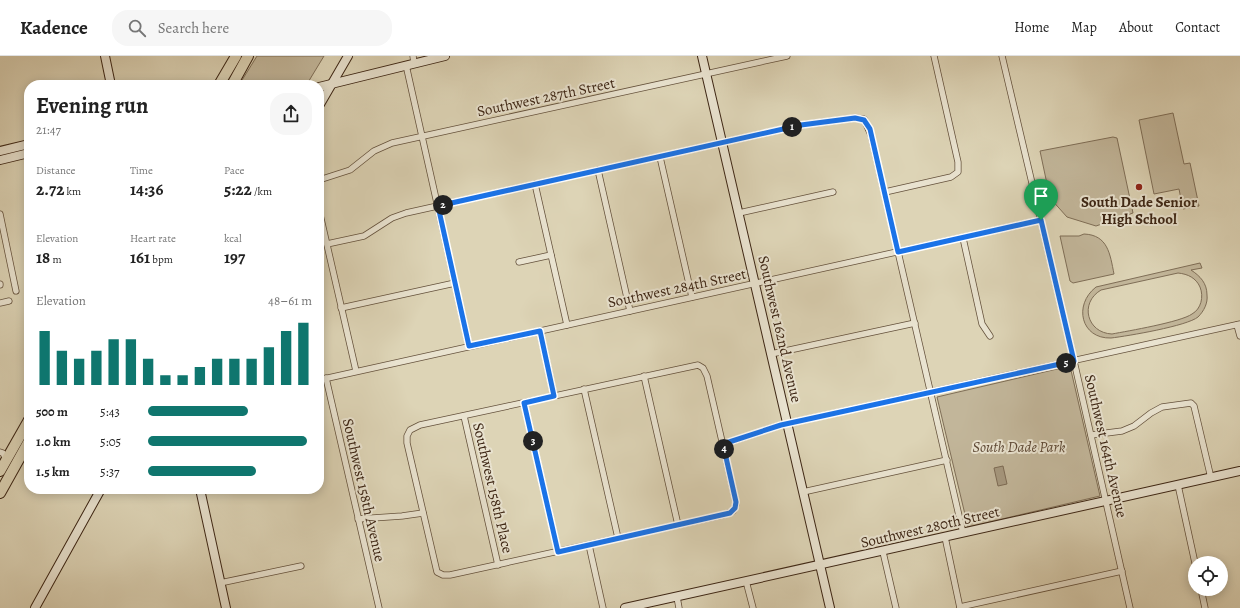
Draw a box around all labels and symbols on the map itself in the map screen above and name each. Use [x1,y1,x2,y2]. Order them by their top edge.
street label: Southwest 287th Street [475,73,617,121]
pin: 1 [782,117,802,137]
pin [1024,179,1058,220]
marker: South Dade Senior High School [1134,182,1144,192]
place label: South Dade Senior High School [1081,192,1197,229]
pin: 2 [433,195,453,215]
street label: Southwest 162nd Avenue [753,254,807,405]
street label: Southwest 284th Street [606,264,748,312]
pin: 5 [1056,353,1076,373]
street label: Southwest 164th Avenue [1080,372,1132,520]
street label: Southwest 158th Avenue [338,416,390,564]
street label: Southwest 158th Place [468,421,518,556]
pin: 3 [523,431,543,451]
park label: South Dade Park [973,437,1066,457]
pin: 4 [714,439,734,459]
street label: Southwest 280th Street [859,501,1002,553]

